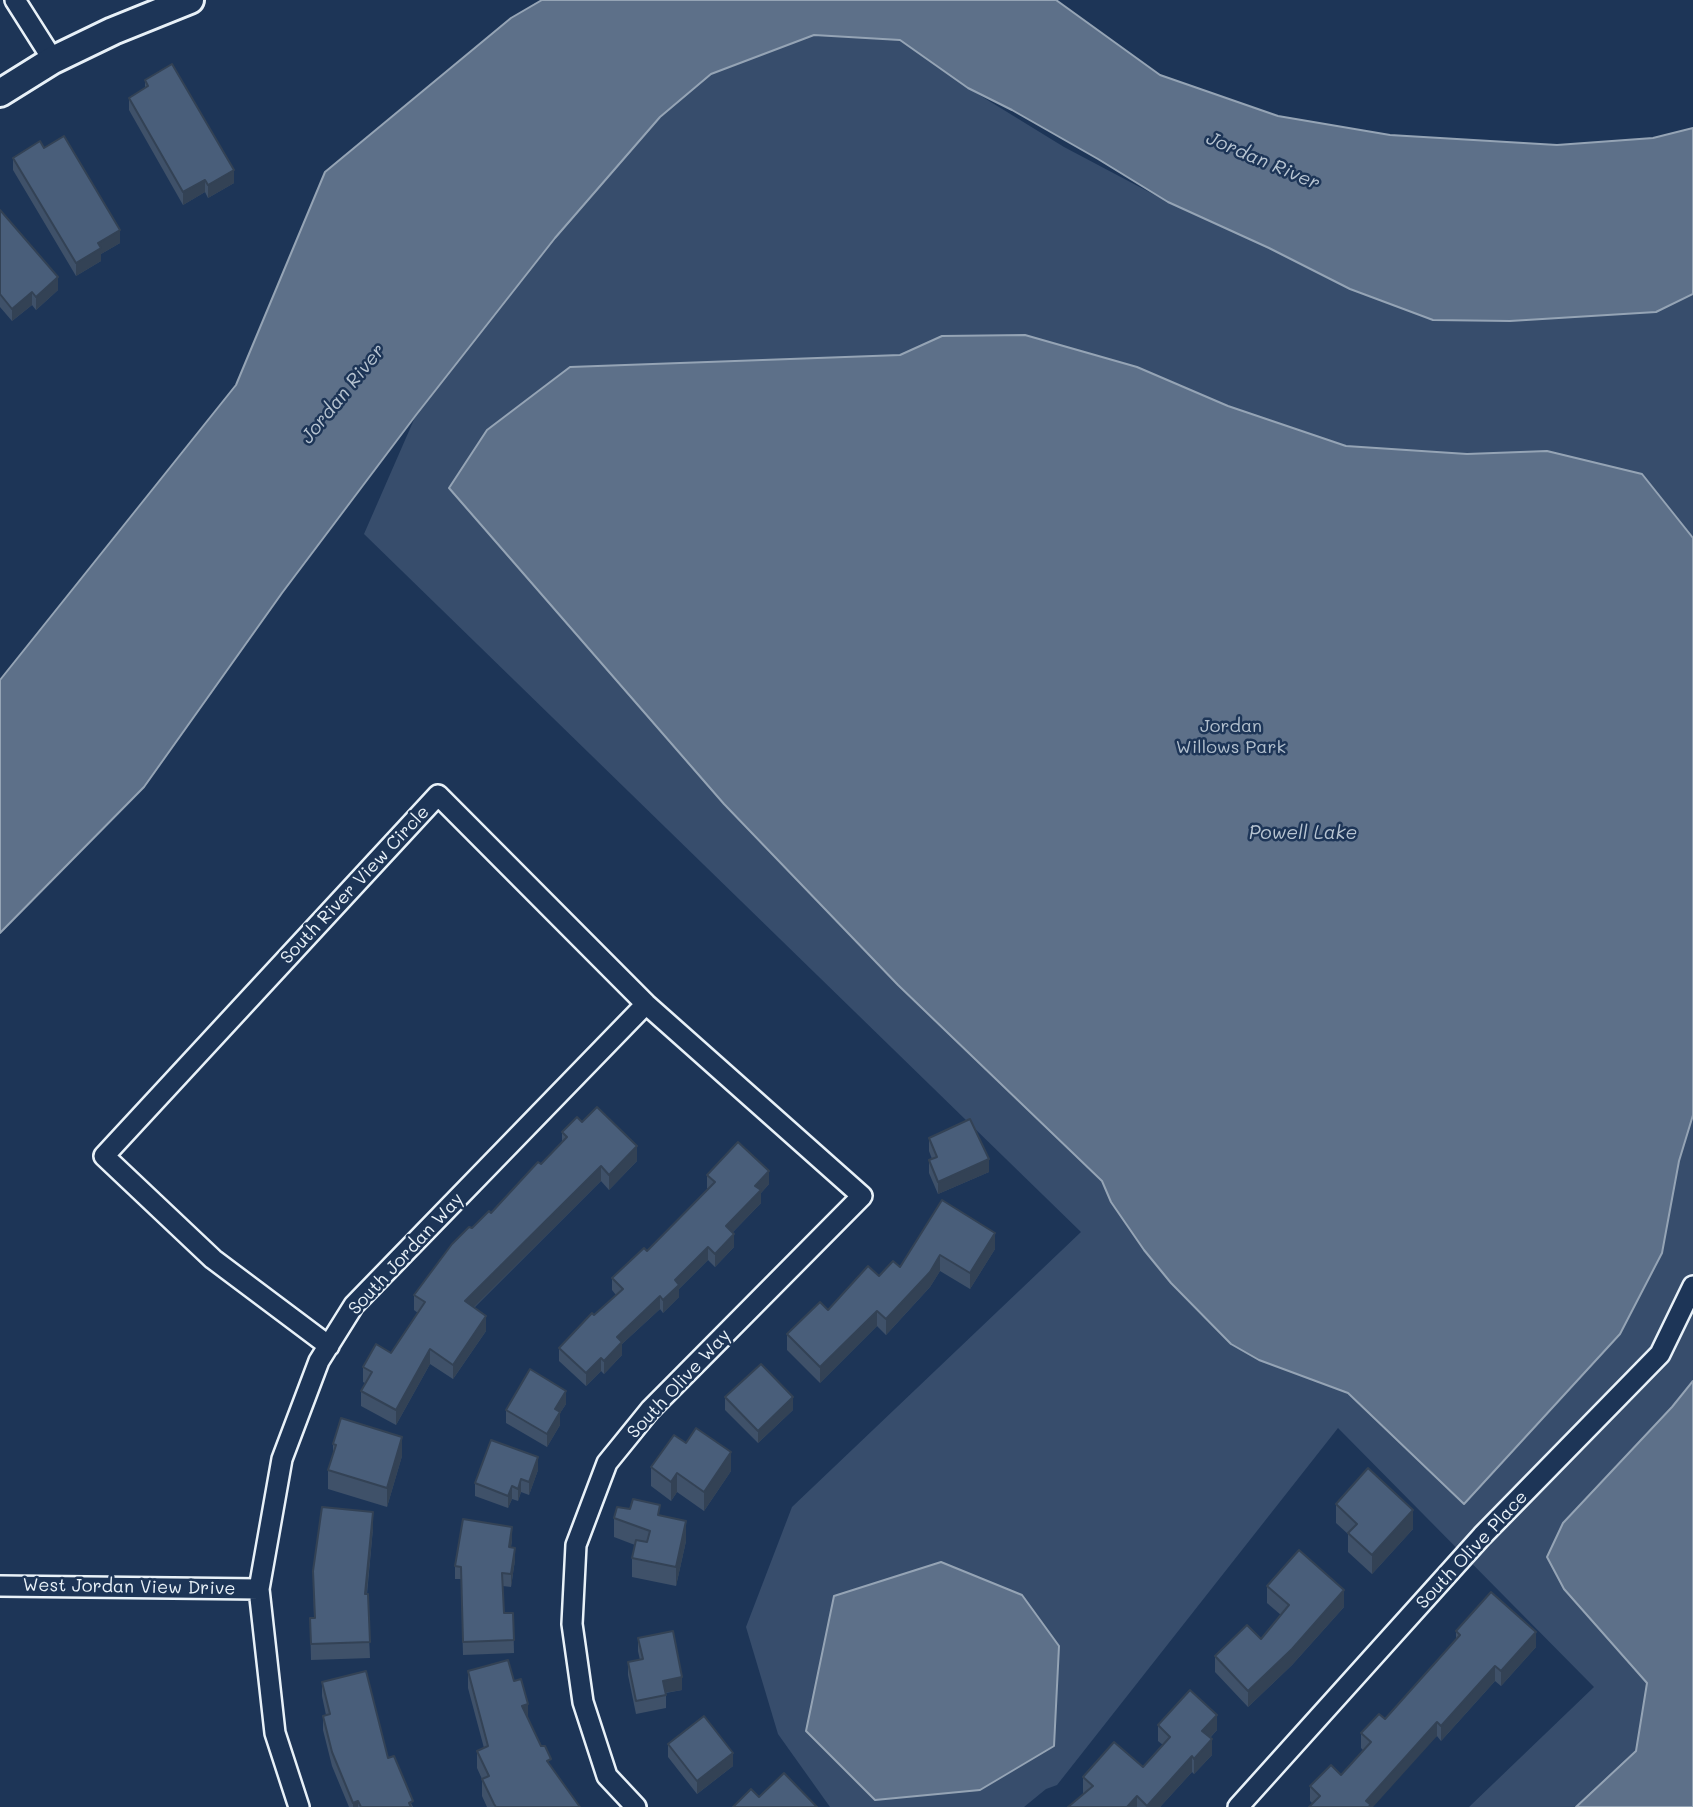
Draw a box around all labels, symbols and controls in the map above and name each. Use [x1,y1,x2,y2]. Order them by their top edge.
water label: Jordan River [1203,127,1323,195]
water label: Jordan River [296,340,390,448]
park label: Jordan Willows Park [1176,715,1286,758]
street label: South River View Circle [276,801,434,969]
water label: Powell Lake [1249,822,1357,844]
street label: South Jordan Way [344,1189,468,1319]
street label: South Olive Way [623,1325,735,1443]
street label: South Olive Place [1412,1486,1532,1614]
street label: West Jordan View Drive [22,1574,236,1600]

